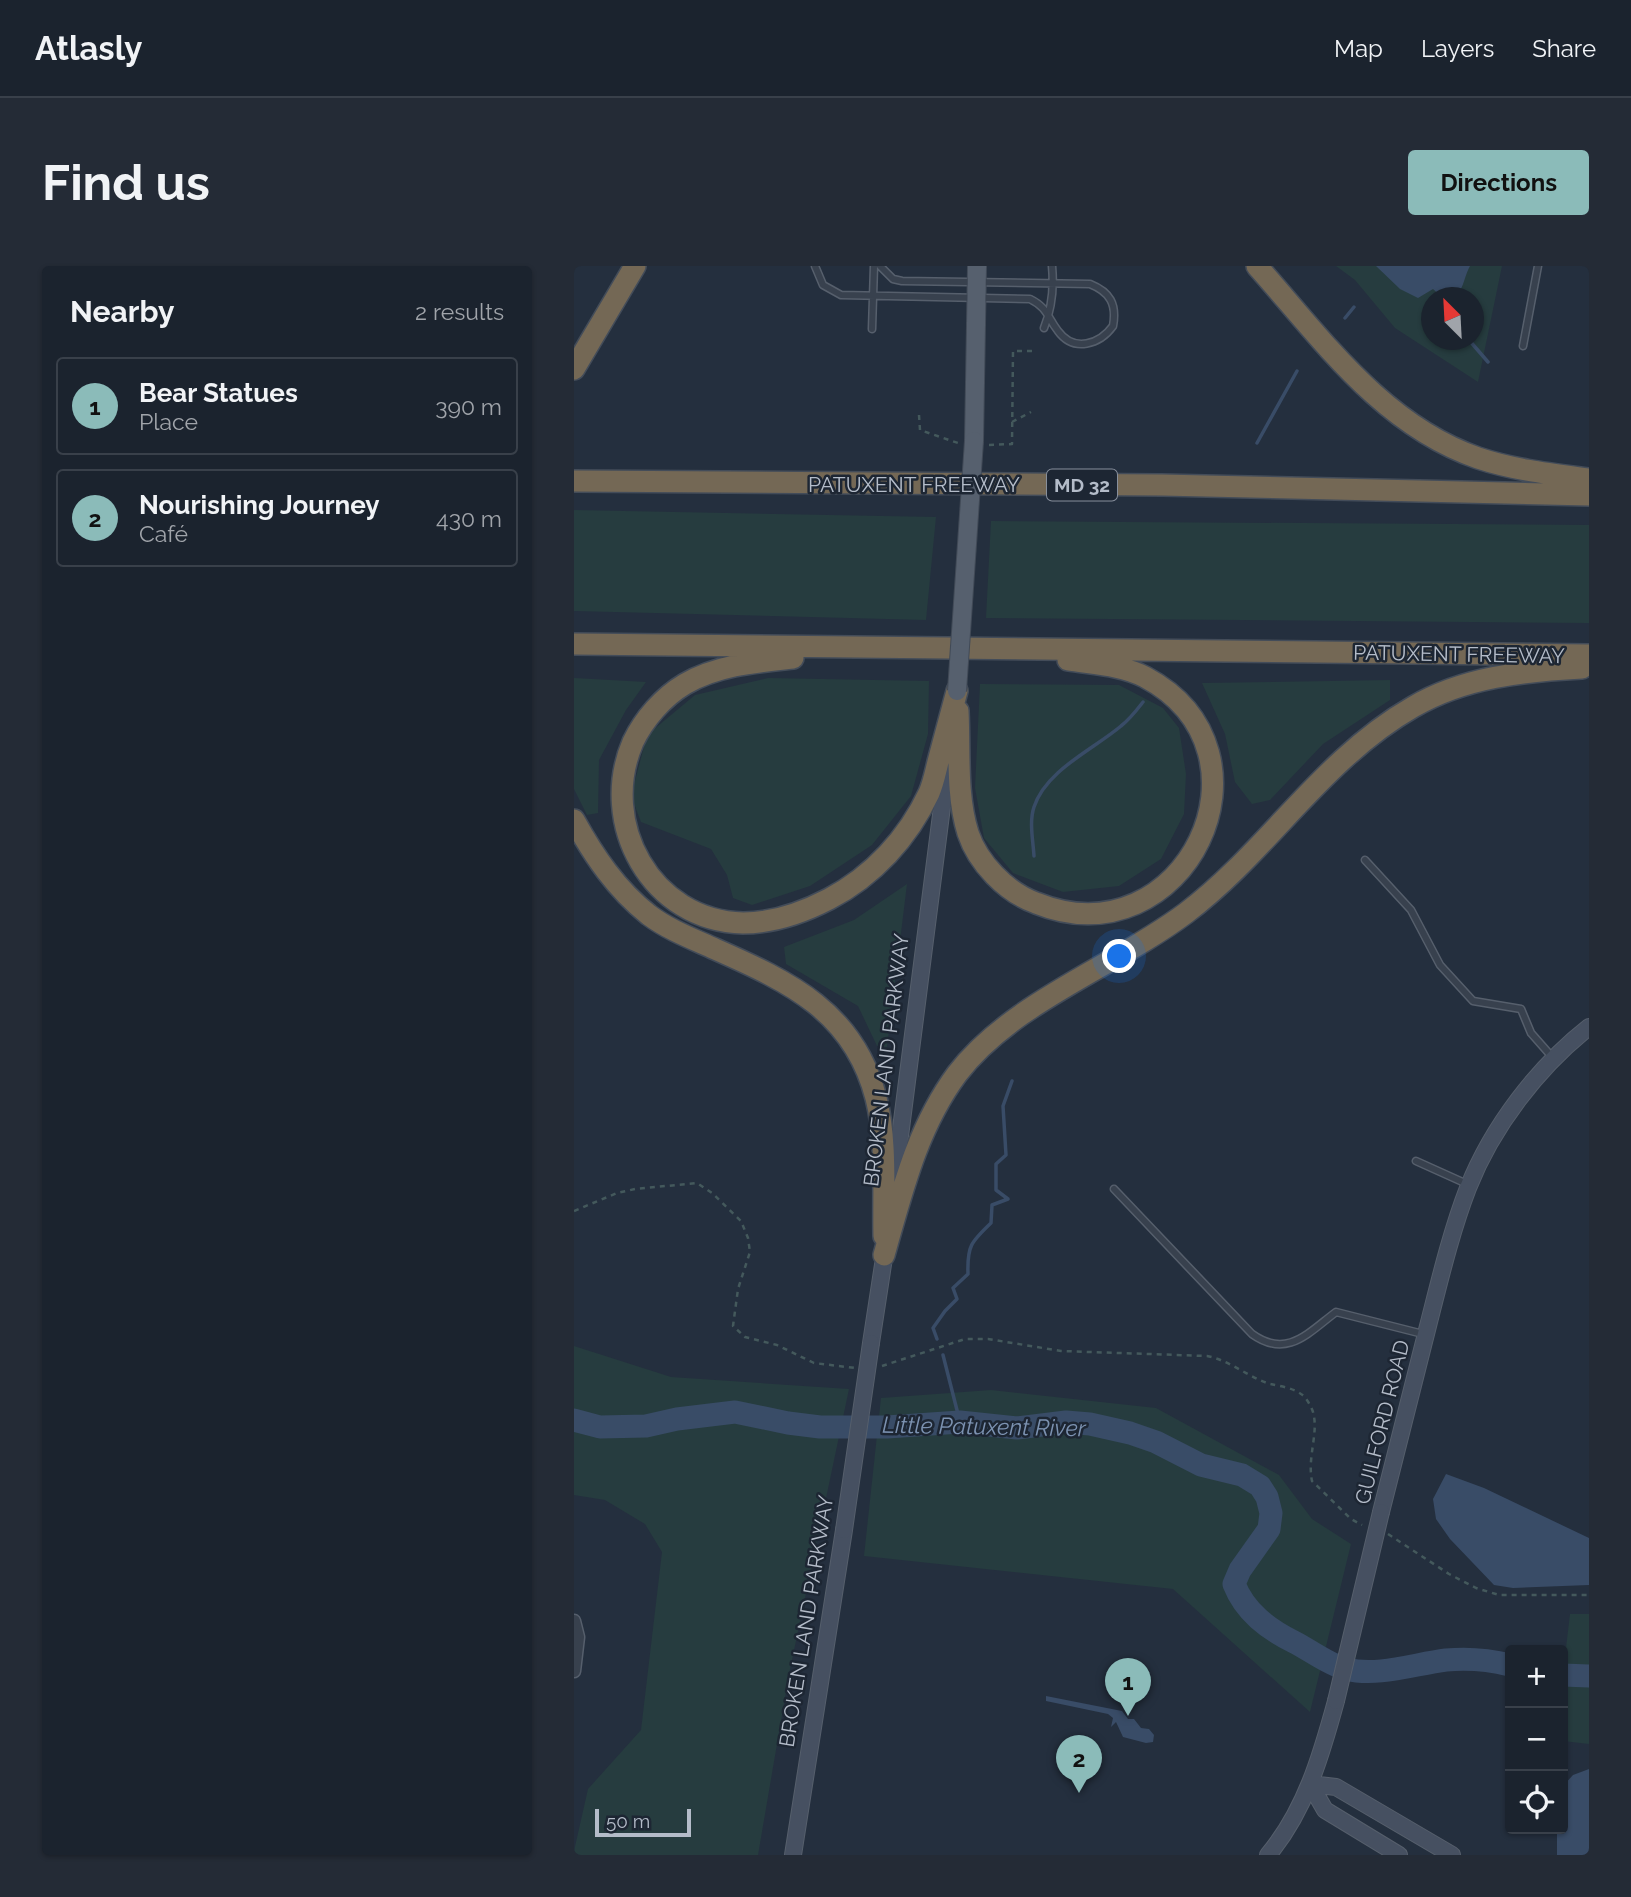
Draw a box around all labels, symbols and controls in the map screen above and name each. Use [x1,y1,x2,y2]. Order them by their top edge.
text: Atlasly [35,29,142,68]
text: Map [1334,34,1383,63]
text: Layers [1421,34,1494,63]
text: Share [1532,34,1596,63]
button: Directions [1408,150,1589,215]
text: Find us [42,154,210,211]
north arrow [1421,287,1484,350]
text: Nearby [70,294,174,329]
text: 2 results [415,298,504,325]
text: Bear Statues [139,378,298,408]
text: 1 [89,393,101,420]
text: 390 m [435,393,502,420]
text: Place [139,408,198,435]
road number: MD 32 [1047,470,1117,500]
street label: PATUXENT FREEWAY [808,472,1020,497]
text: Nourishing Journey [139,490,380,520]
text: 2 [89,505,101,532]
text: 430 m [436,505,502,532]
text: Café [139,520,188,547]
street label: PATUXENT FREEWAY [1353,640,1565,668]
street label: BROKEN LAND PARKWAY [858,932,914,1188]
your location [1102,939,1136,973]
street label: GUILFORD ROAD [1349,1337,1415,1507]
water label: Little Patuxent River [882,1411,1087,1441]
street label: BROKEN LAND PARKWAY [774,1493,838,1749]
map controls [1505,1645,1568,1834]
button: + [1505,1645,1568,1708]
pin: 1 [1105,1658,1151,1716]
button: − [1505,1708,1568,1771]
pin: 2 [1056,1735,1102,1793]
button: locate [1505,1771,1568,1834]
scale bar [595,1806,691,1838]
text: 50 m [606,1810,650,1832]

